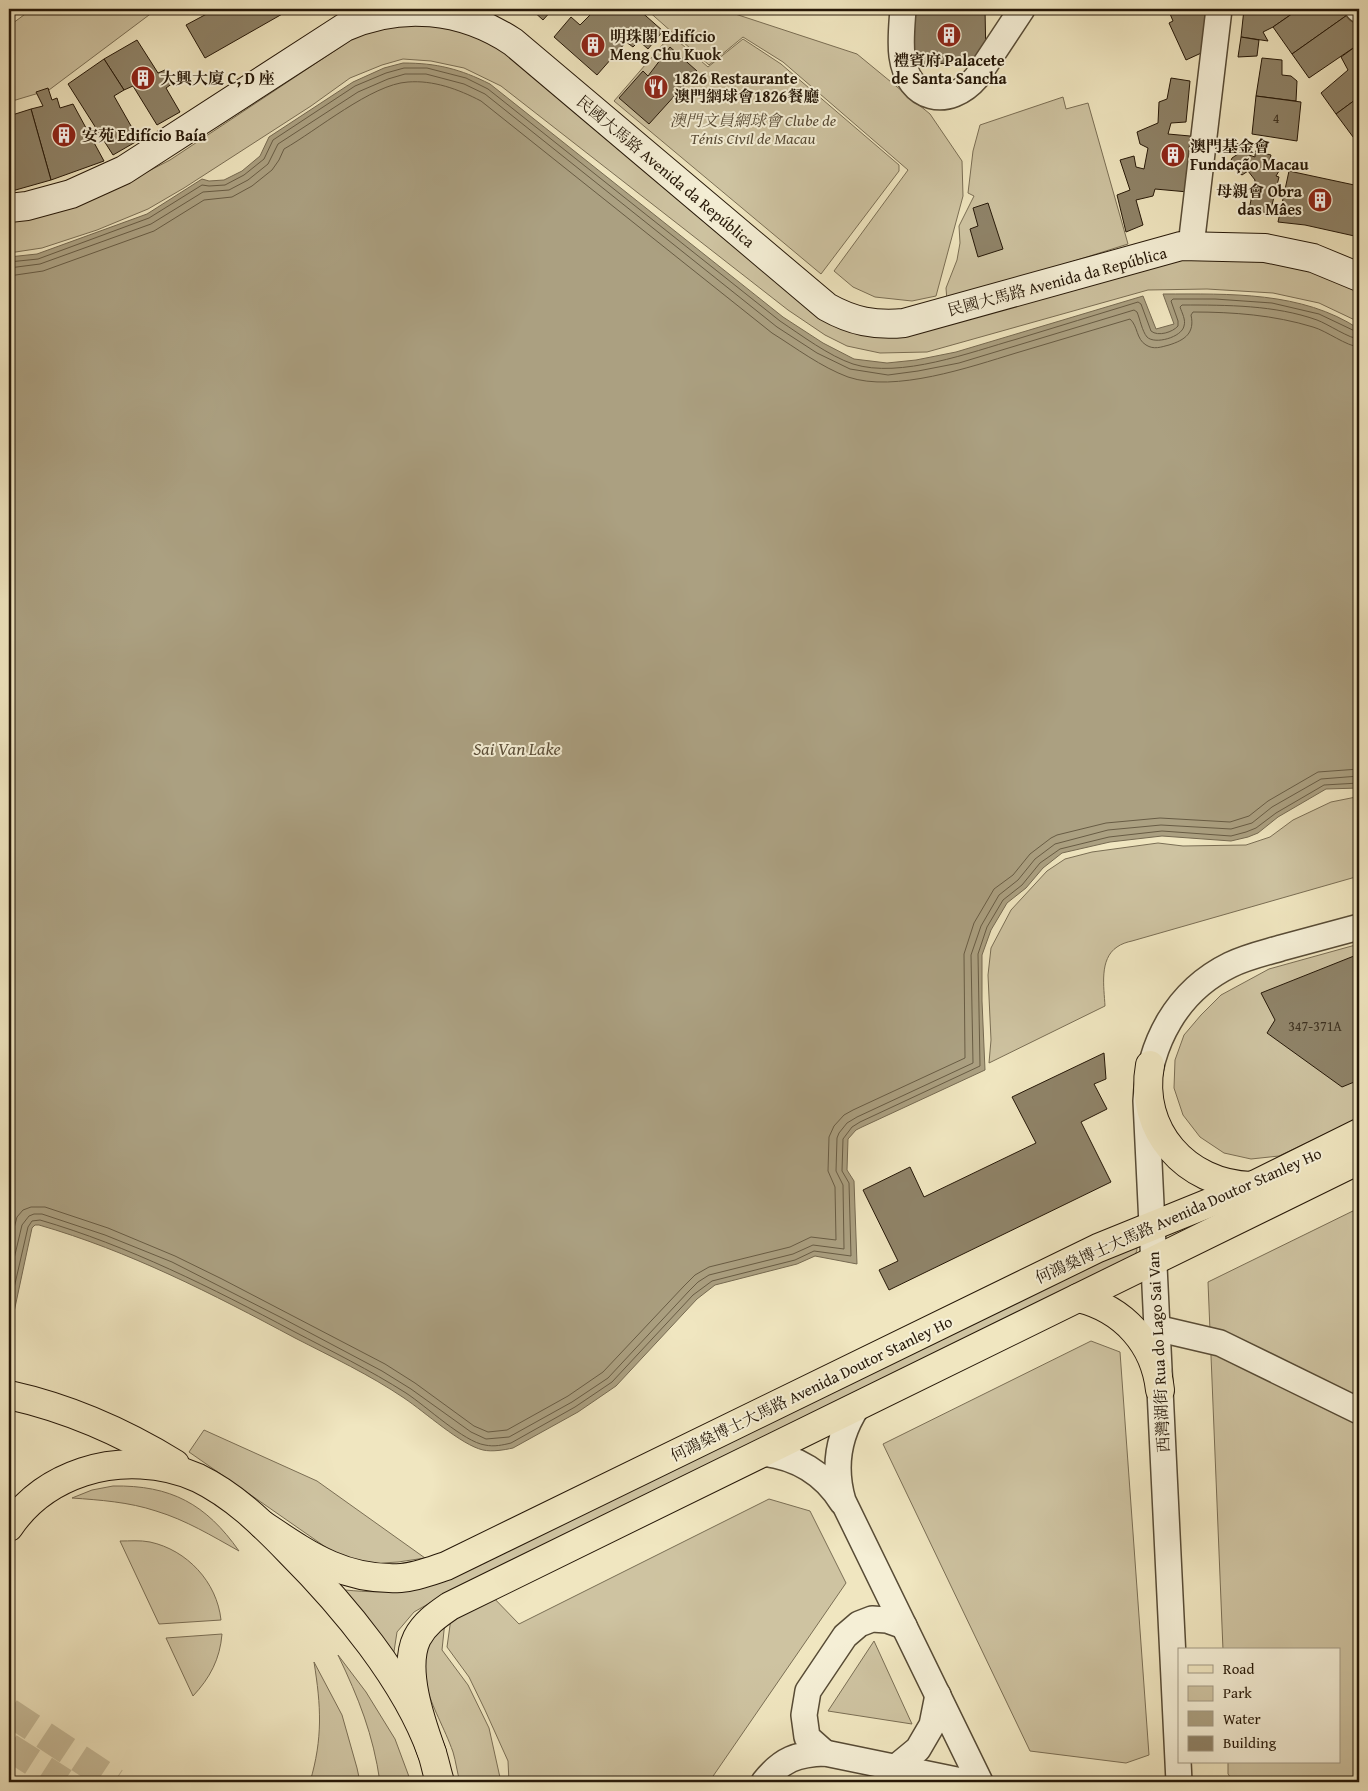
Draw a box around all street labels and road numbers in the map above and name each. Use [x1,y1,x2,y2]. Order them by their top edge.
street label: 民國大馬路 Avenida da República [572,89,761,253]
street label: 民國大馬路 Avenida da República [945,240,1170,322]
street label: 何鴻燊博士大馬路 Avenida Doutor Stanley Ho [1031,1141,1325,1289]
street label: 西灣湖街 Rua do Lago Sai Van [1141,1251,1175,1453]
street label: 何鴻燊博士大馬路 Avenida Doutor Stanley Ho [666,1309,956,1467]

